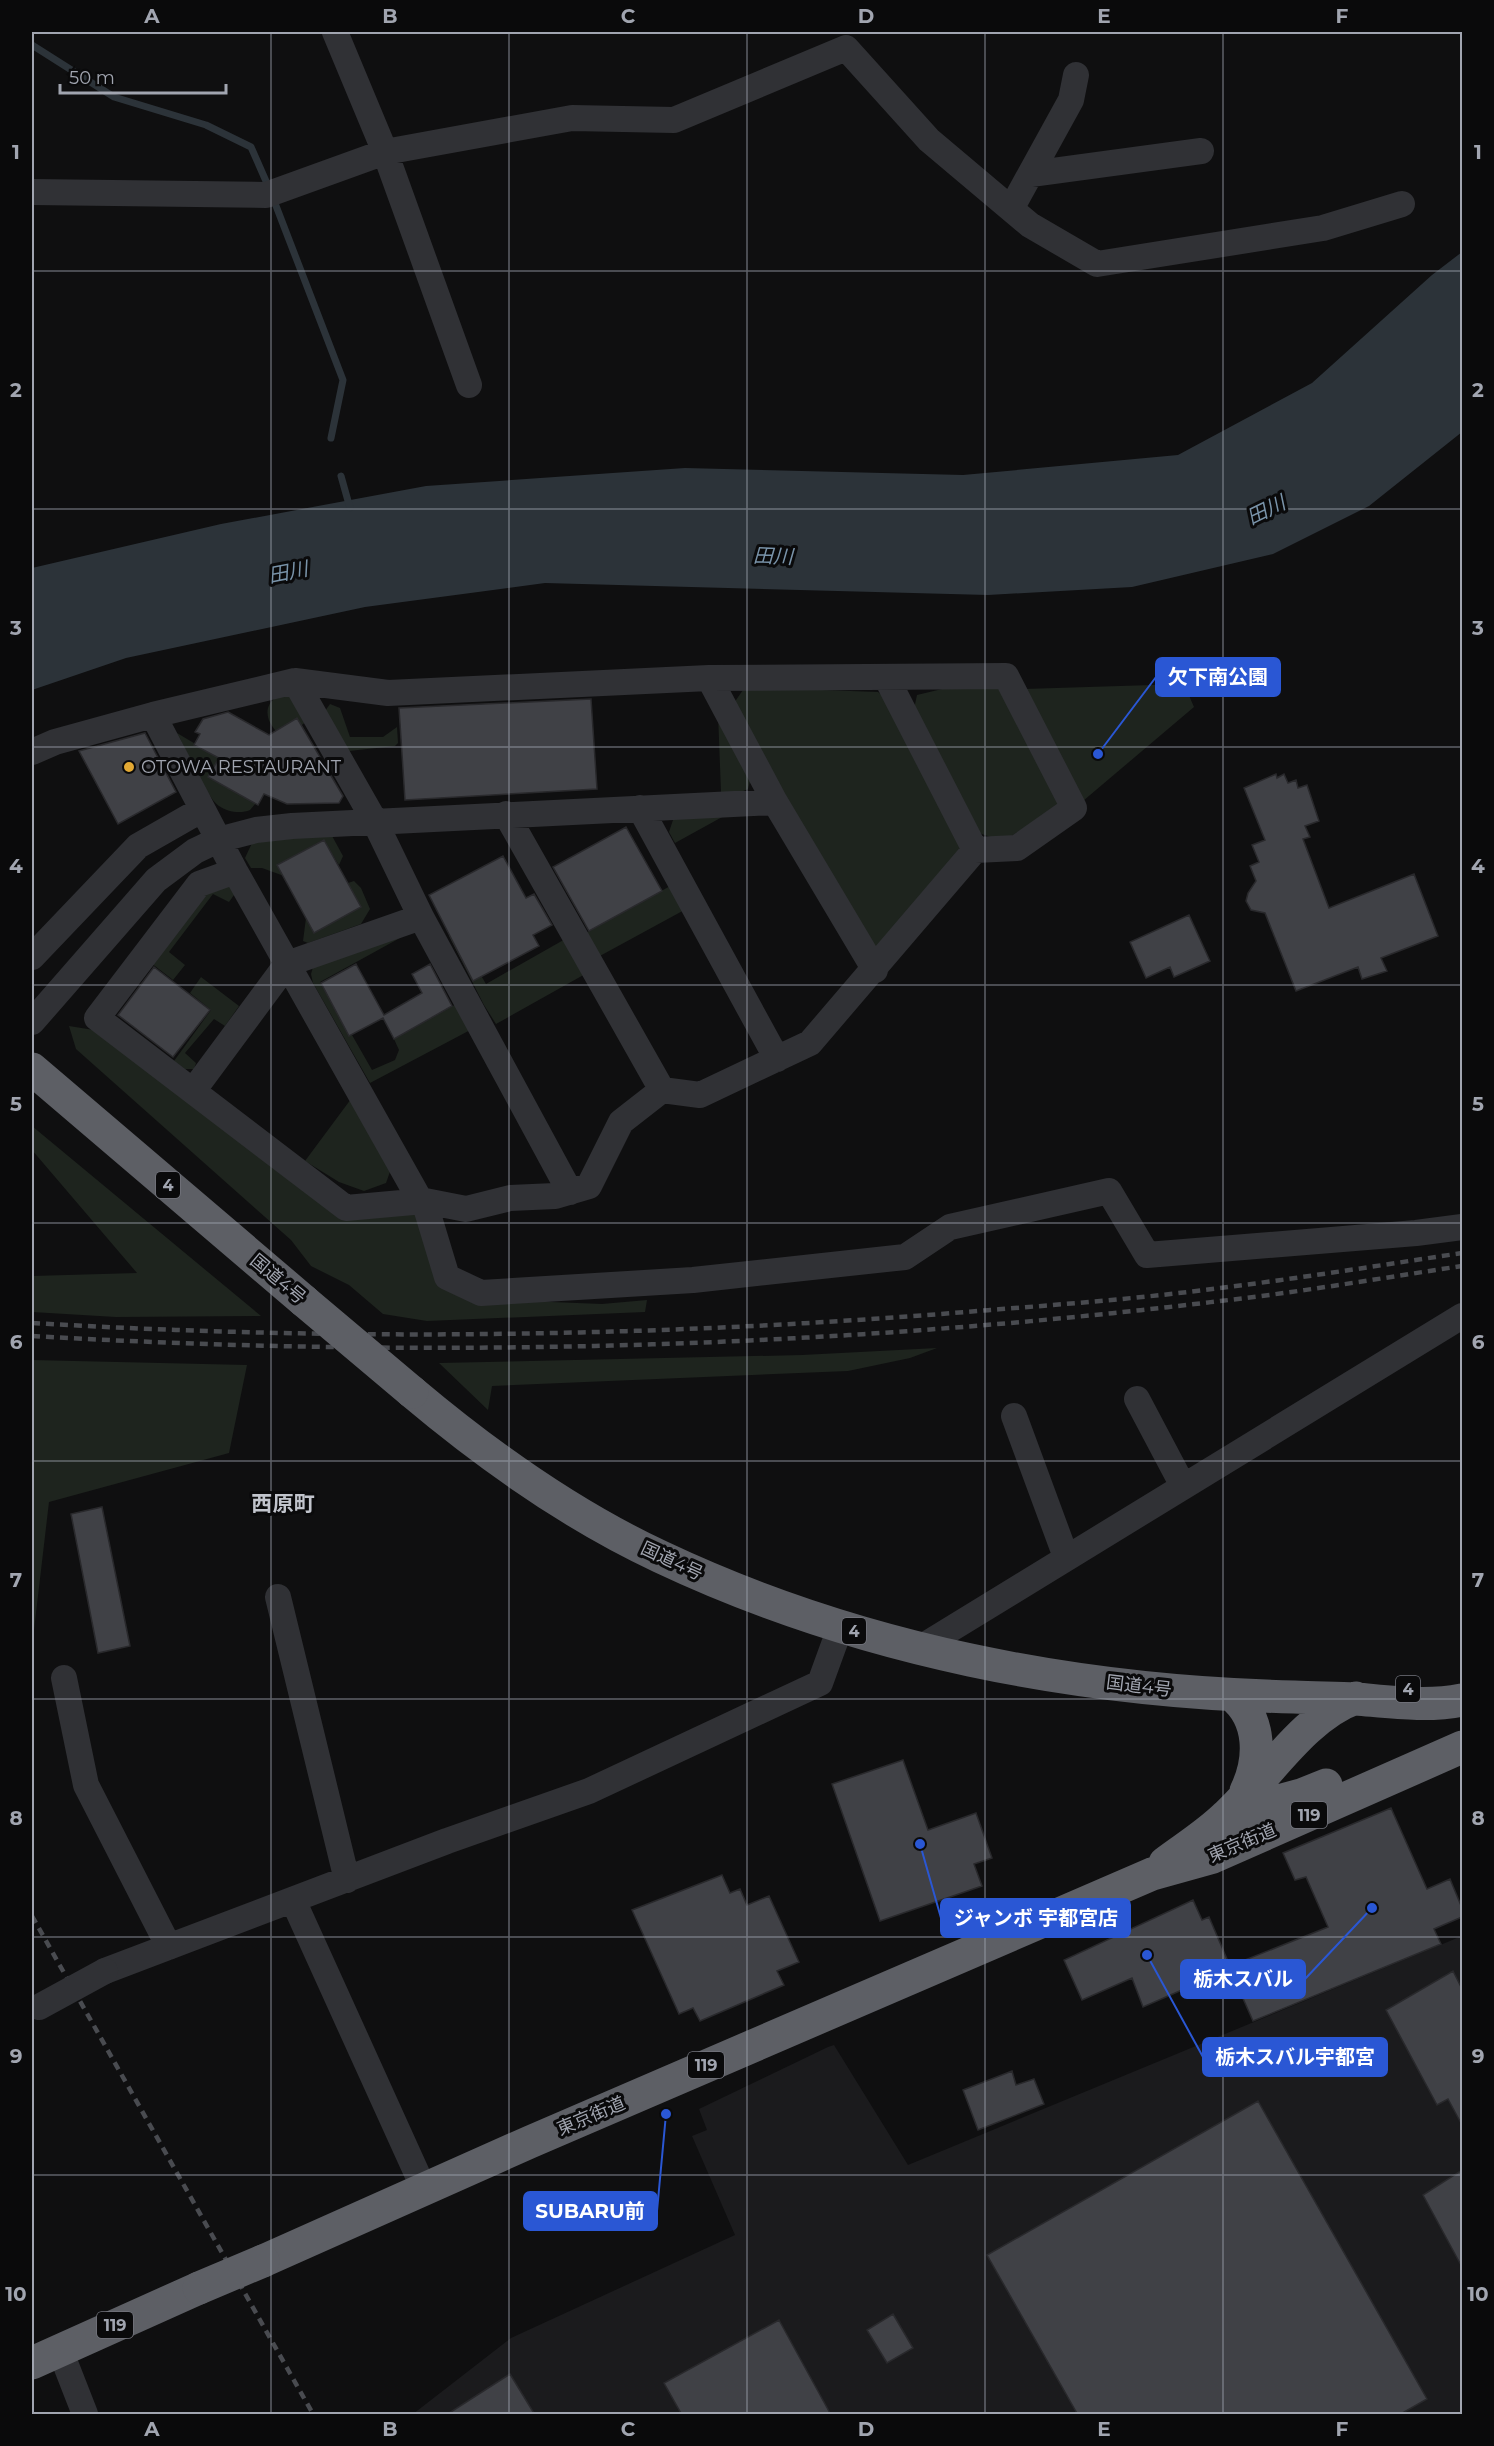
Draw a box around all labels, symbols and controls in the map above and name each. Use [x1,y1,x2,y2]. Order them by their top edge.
text: A [143,4,160,28]
text: B [382,4,398,28]
text: C [621,4,636,28]
text: D [858,4,874,28]
text: E [1097,4,1111,28]
text: F [1336,4,1349,28]
scale bar [60,57,226,95]
text: 50 m [69,67,115,89]
text: 1 [12,140,20,164]
text: 1 [1474,140,1482,164]
text: 2 [10,378,22,402]
text: 2 [1472,378,1484,402]
water label: 田川 [1243,490,1291,530]
water label: 田川 [753,543,795,569]
water label: 田川 [266,556,312,588]
text: 3 [9,616,22,640]
text: 3 [1471,616,1484,640]
callout: 欠下南公園 [1156,658,1280,696]
text: 欠下南公園 [1168,665,1268,689]
place label: OTOWA RESTAURANT [141,756,342,778]
marker: OTOWA RESTAURANT [122,760,136,774]
text: 4 [9,854,23,878]
text: 4 [1471,854,1485,878]
text: 5 [10,1092,22,1116]
text: 5 [1472,1092,1484,1116]
road number: 4 [156,1172,180,1198]
street label: 国道4号 [246,1249,310,1309]
text: 6 [10,1330,23,1354]
text: 6 [1472,1330,1485,1354]
district label: 西原町 [252,1491,315,1516]
street label: 国道4号 [637,1537,707,1585]
text: 7 [10,1568,22,1592]
text: 7 [1472,1568,1484,1592]
road number: 4 [842,1618,866,1644]
street label: 国道4号 [1105,1671,1173,1701]
road number: 4 [1396,1676,1420,1702]
road number: 119 [1291,1802,1327,1828]
text: 8 [9,1806,23,1830]
text: 8 [1471,1806,1485,1830]
street label: 東京街道 [1205,1819,1279,1867]
callout: ジャンボ 宇都宮店 [941,1899,1130,1937]
text: ジャンボ 宇都宮店 [954,1906,1118,1930]
callout: 栃木スバル [1181,1960,1305,1998]
text: 栃木スバル [1193,1967,1293,1991]
callout: 栃木スバル宇都宮 [1203,2038,1387,2076]
text: 9 [10,2044,22,2068]
text: 9 [1472,2044,1484,2068]
text: 栃木スバル宇都宮 [1215,2045,1375,2069]
road number: 119 [688,2052,724,2078]
street label: 東京街道 [554,2092,628,2140]
callout: SUBARU前 [524,2192,657,2230]
text: SUBARU前 [535,2199,645,2223]
text: 10 [5,2282,27,2306]
text: 10 [1467,2282,1489,2306]
road number: 119 [97,2312,133,2338]
text: A [143,2417,160,2441]
text: B [382,2417,398,2441]
text: C [621,2417,636,2441]
text: D [858,2417,874,2441]
text: E [1097,2417,1111,2441]
text: F [1336,2417,1349,2441]

